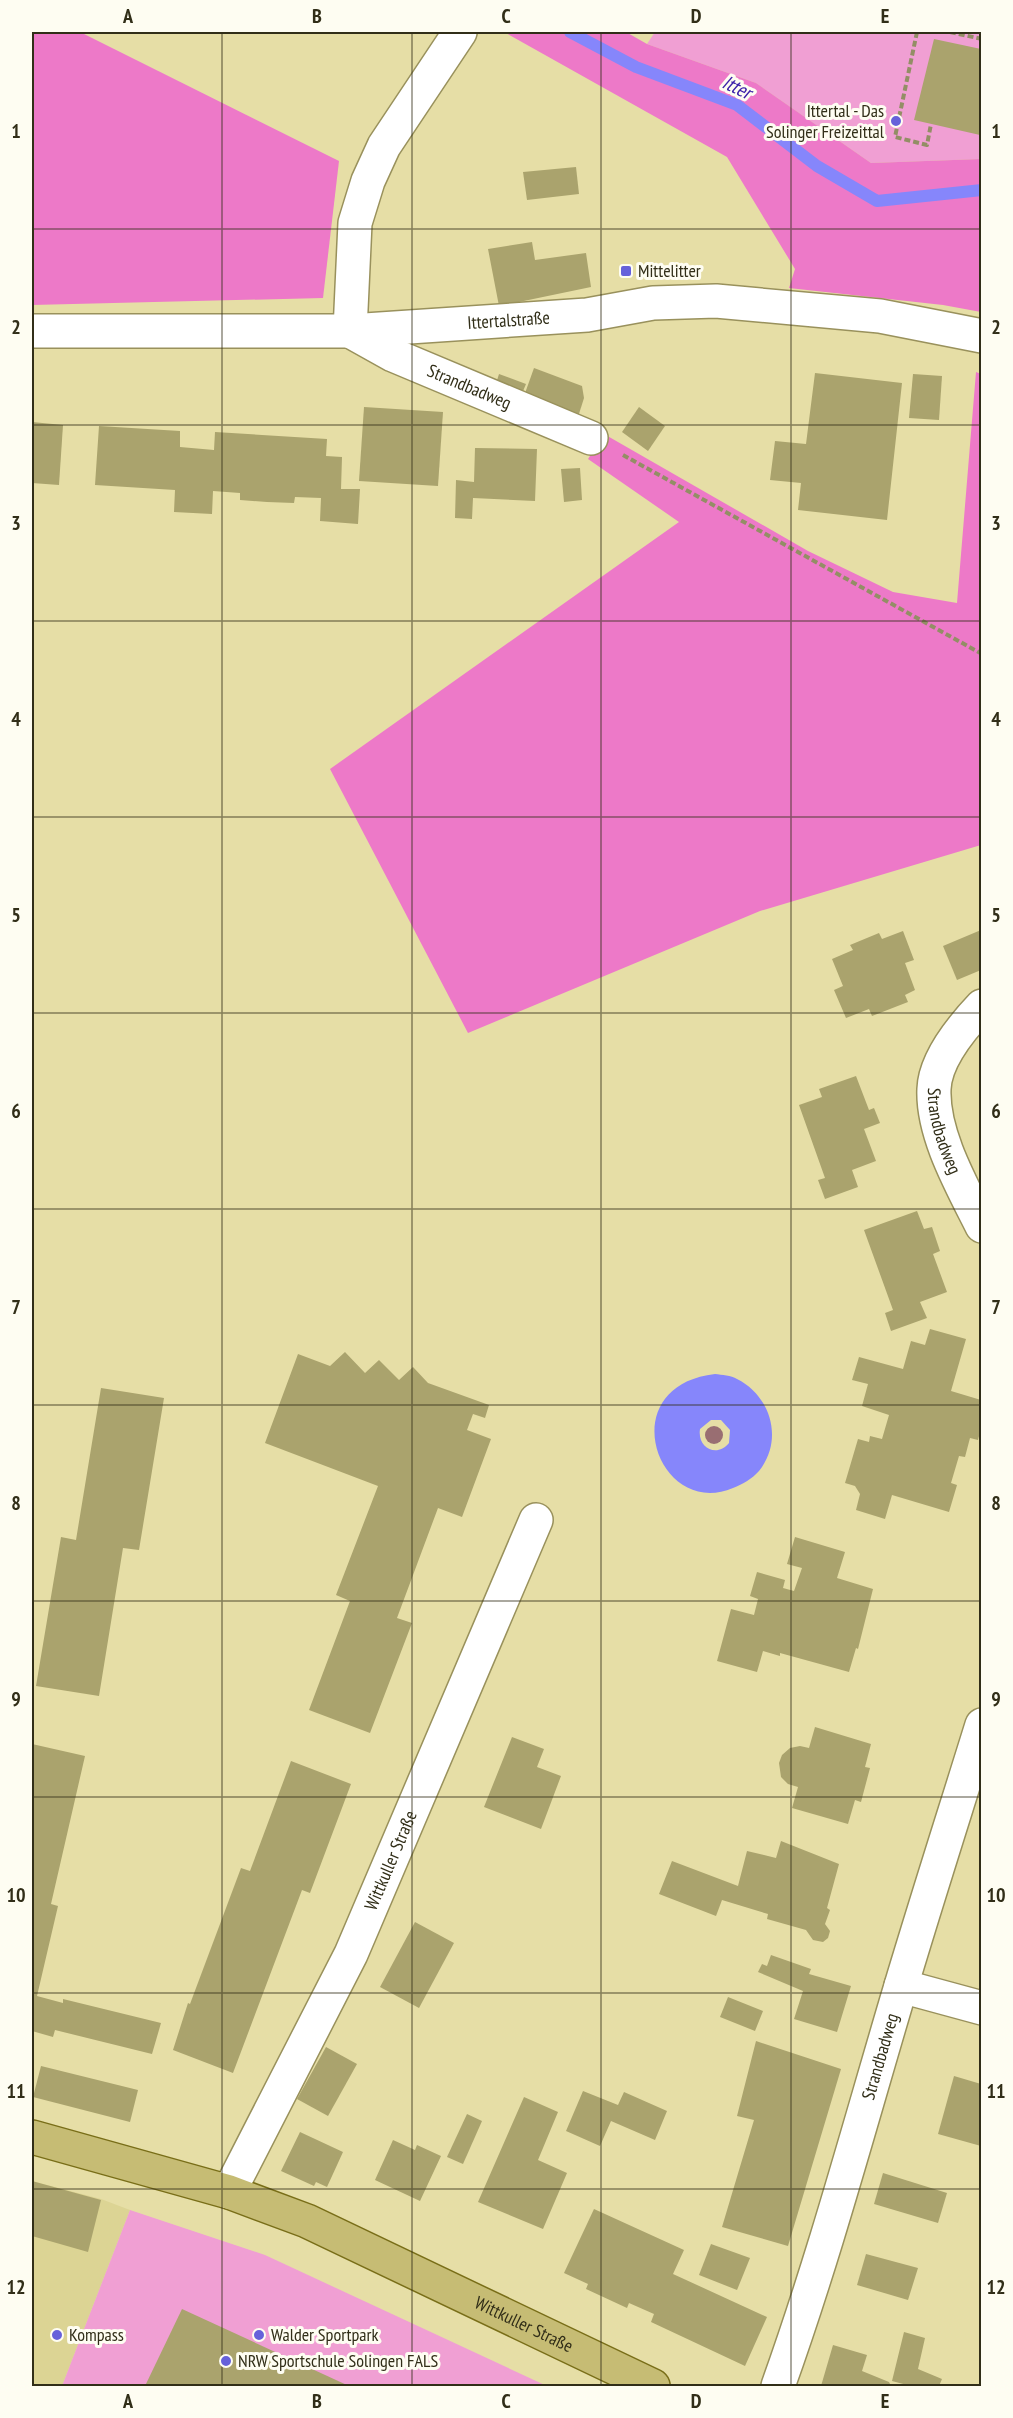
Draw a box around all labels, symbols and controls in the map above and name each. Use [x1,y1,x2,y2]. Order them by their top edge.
text: A [122,3,134,29]
text: B [312,3,322,29]
text: C [501,3,511,29]
text: D [691,3,702,29]
text: E [881,3,889,29]
water label: Itter [718,69,758,106]
place label: Ittertal - Das Solinger Freizeittal [766,99,885,143]
marker: Ittertal - Das Solinger Freizeittal [889,114,903,128]
text: 1 [11,118,21,144]
text: 1 [991,118,1001,144]
place label: Mittelitter [638,259,701,282]
marker: Mittelitter [619,264,633,278]
street label: Ittertalstraße [467,306,551,334]
text: 2 [11,314,21,340]
text: 2 [991,314,1001,340]
street label: Strandbadweg [424,359,515,414]
text: 3 [11,510,21,536]
text: 3 [991,510,1001,536]
text: 4 [11,706,21,732]
text: 4 [991,706,1001,732]
text: 5 [11,902,21,928]
text: 5 [991,902,1001,928]
street label: Strandbadweg [923,1088,967,1178]
text: 6 [11,1098,21,1124]
text: 6 [991,1098,1001,1124]
text: 7 [11,1294,21,1320]
text: 7 [991,1294,1001,1320]
text: 8 [11,1490,21,1516]
text: 8 [991,1490,1001,1516]
text: 9 [11,1686,21,1712]
text: 9 [991,1686,1001,1712]
street label: Wittkuller Straße [359,1807,422,1914]
text: 10 [6,1882,26,1908]
text: 10 [986,1882,1006,1908]
street label: Strandbadweg [856,2011,903,2102]
text: 11 [6,2078,26,2104]
text: 11 [986,2078,1006,2104]
text: 12 [6,2274,26,2300]
text: 12 [986,2274,1006,2300]
street label: Wittkuller Straße [471,2291,577,2357]
place label: Kompass [69,2323,124,2346]
place label: Walder Sportpark [271,2323,378,2346]
marker: Kompass [50,2328,64,2342]
marker: Walder Sportpark [252,2328,266,2342]
place label: NRW Sportschule Solingen FALS [238,2349,438,2372]
marker: NRW Sportschule Solingen FALS [219,2354,233,2368]
text: A [122,2388,134,2414]
text: B [312,2388,322,2414]
text: C [501,2388,511,2414]
text: D [691,2388,702,2414]
text: E [881,2388,889,2414]

